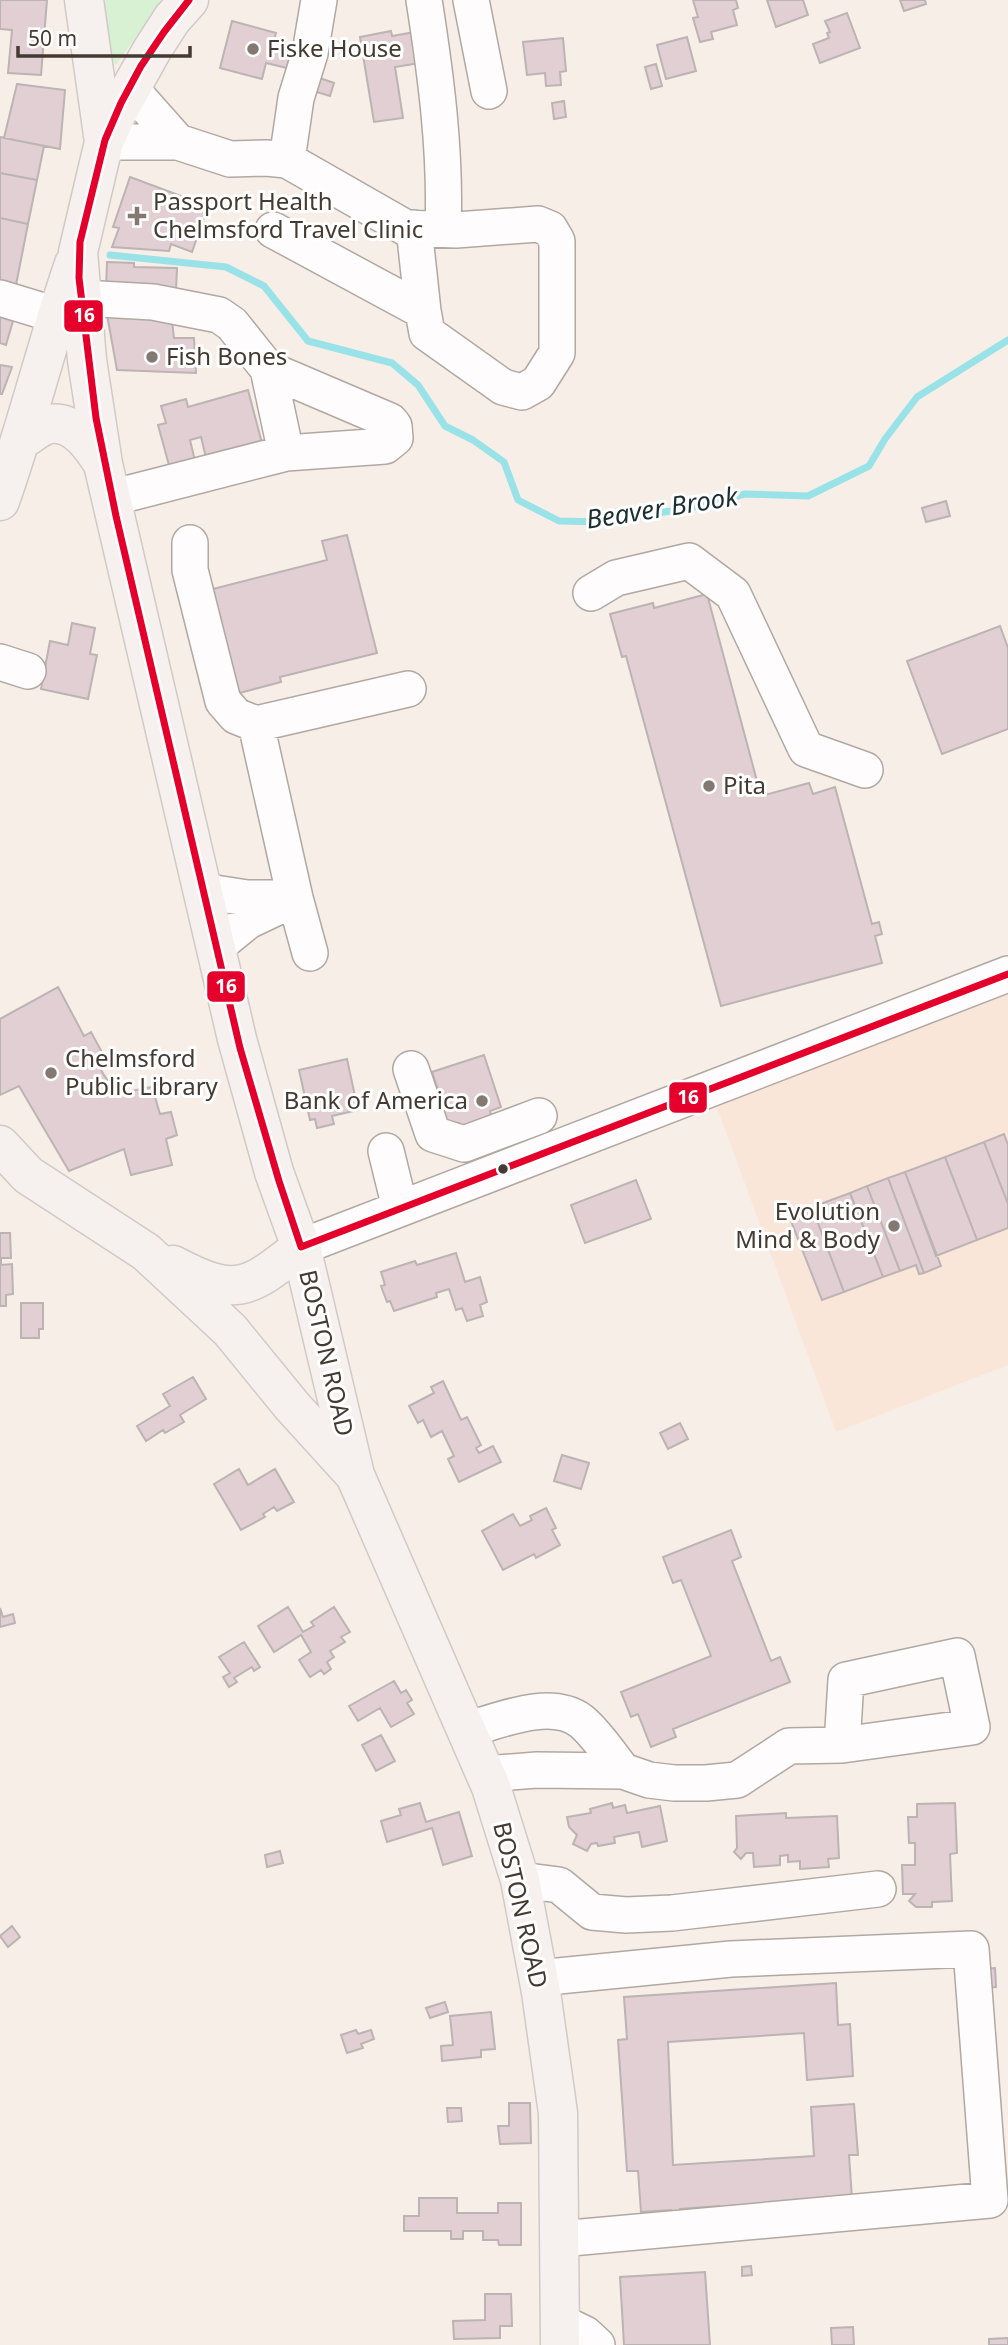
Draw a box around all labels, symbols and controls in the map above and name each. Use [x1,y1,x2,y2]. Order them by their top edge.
scale bar [18,14,189,58]
text: 50 m [28,24,77,52]
place label: Fiske House [267,31,402,64]
marker: Fiske House [245,41,261,57]
place label: Passport Health Chelmsford Travel Clinic [153,184,423,245]
marker: Passport Health Chelmsford Travel Clinic [127,206,147,226]
line badge: 16 [63,299,104,333]
text: 16 [73,302,95,328]
place label: Fish Bones [166,339,287,372]
marker: Fish Bones [144,349,160,365]
water label: Beaver Brook [583,477,741,537]
place label: Pita [723,768,766,801]
marker: Pita [701,778,717,794]
line badge: 16 [206,970,246,1003]
text: 16 [215,973,237,999]
place label: Chelmsford Public Library [65,1041,219,1102]
marker: Chelmsford Public Library [43,1065,59,1081]
line badge: 16 [668,1081,708,1114]
place label: Bank of America [284,1083,468,1116]
text: 16 [677,1084,699,1110]
marker: Bank of America [474,1093,490,1109]
unlabelled marker [496,1162,510,1176]
place label: Evolution Mind & Body [735,1194,881,1255]
marker: Evolution Mind & Body [886,1218,902,1234]
street label: BOSTON ROAD [292,1266,363,1439]
street label: BOSTON ROAD [486,1818,557,1991]

